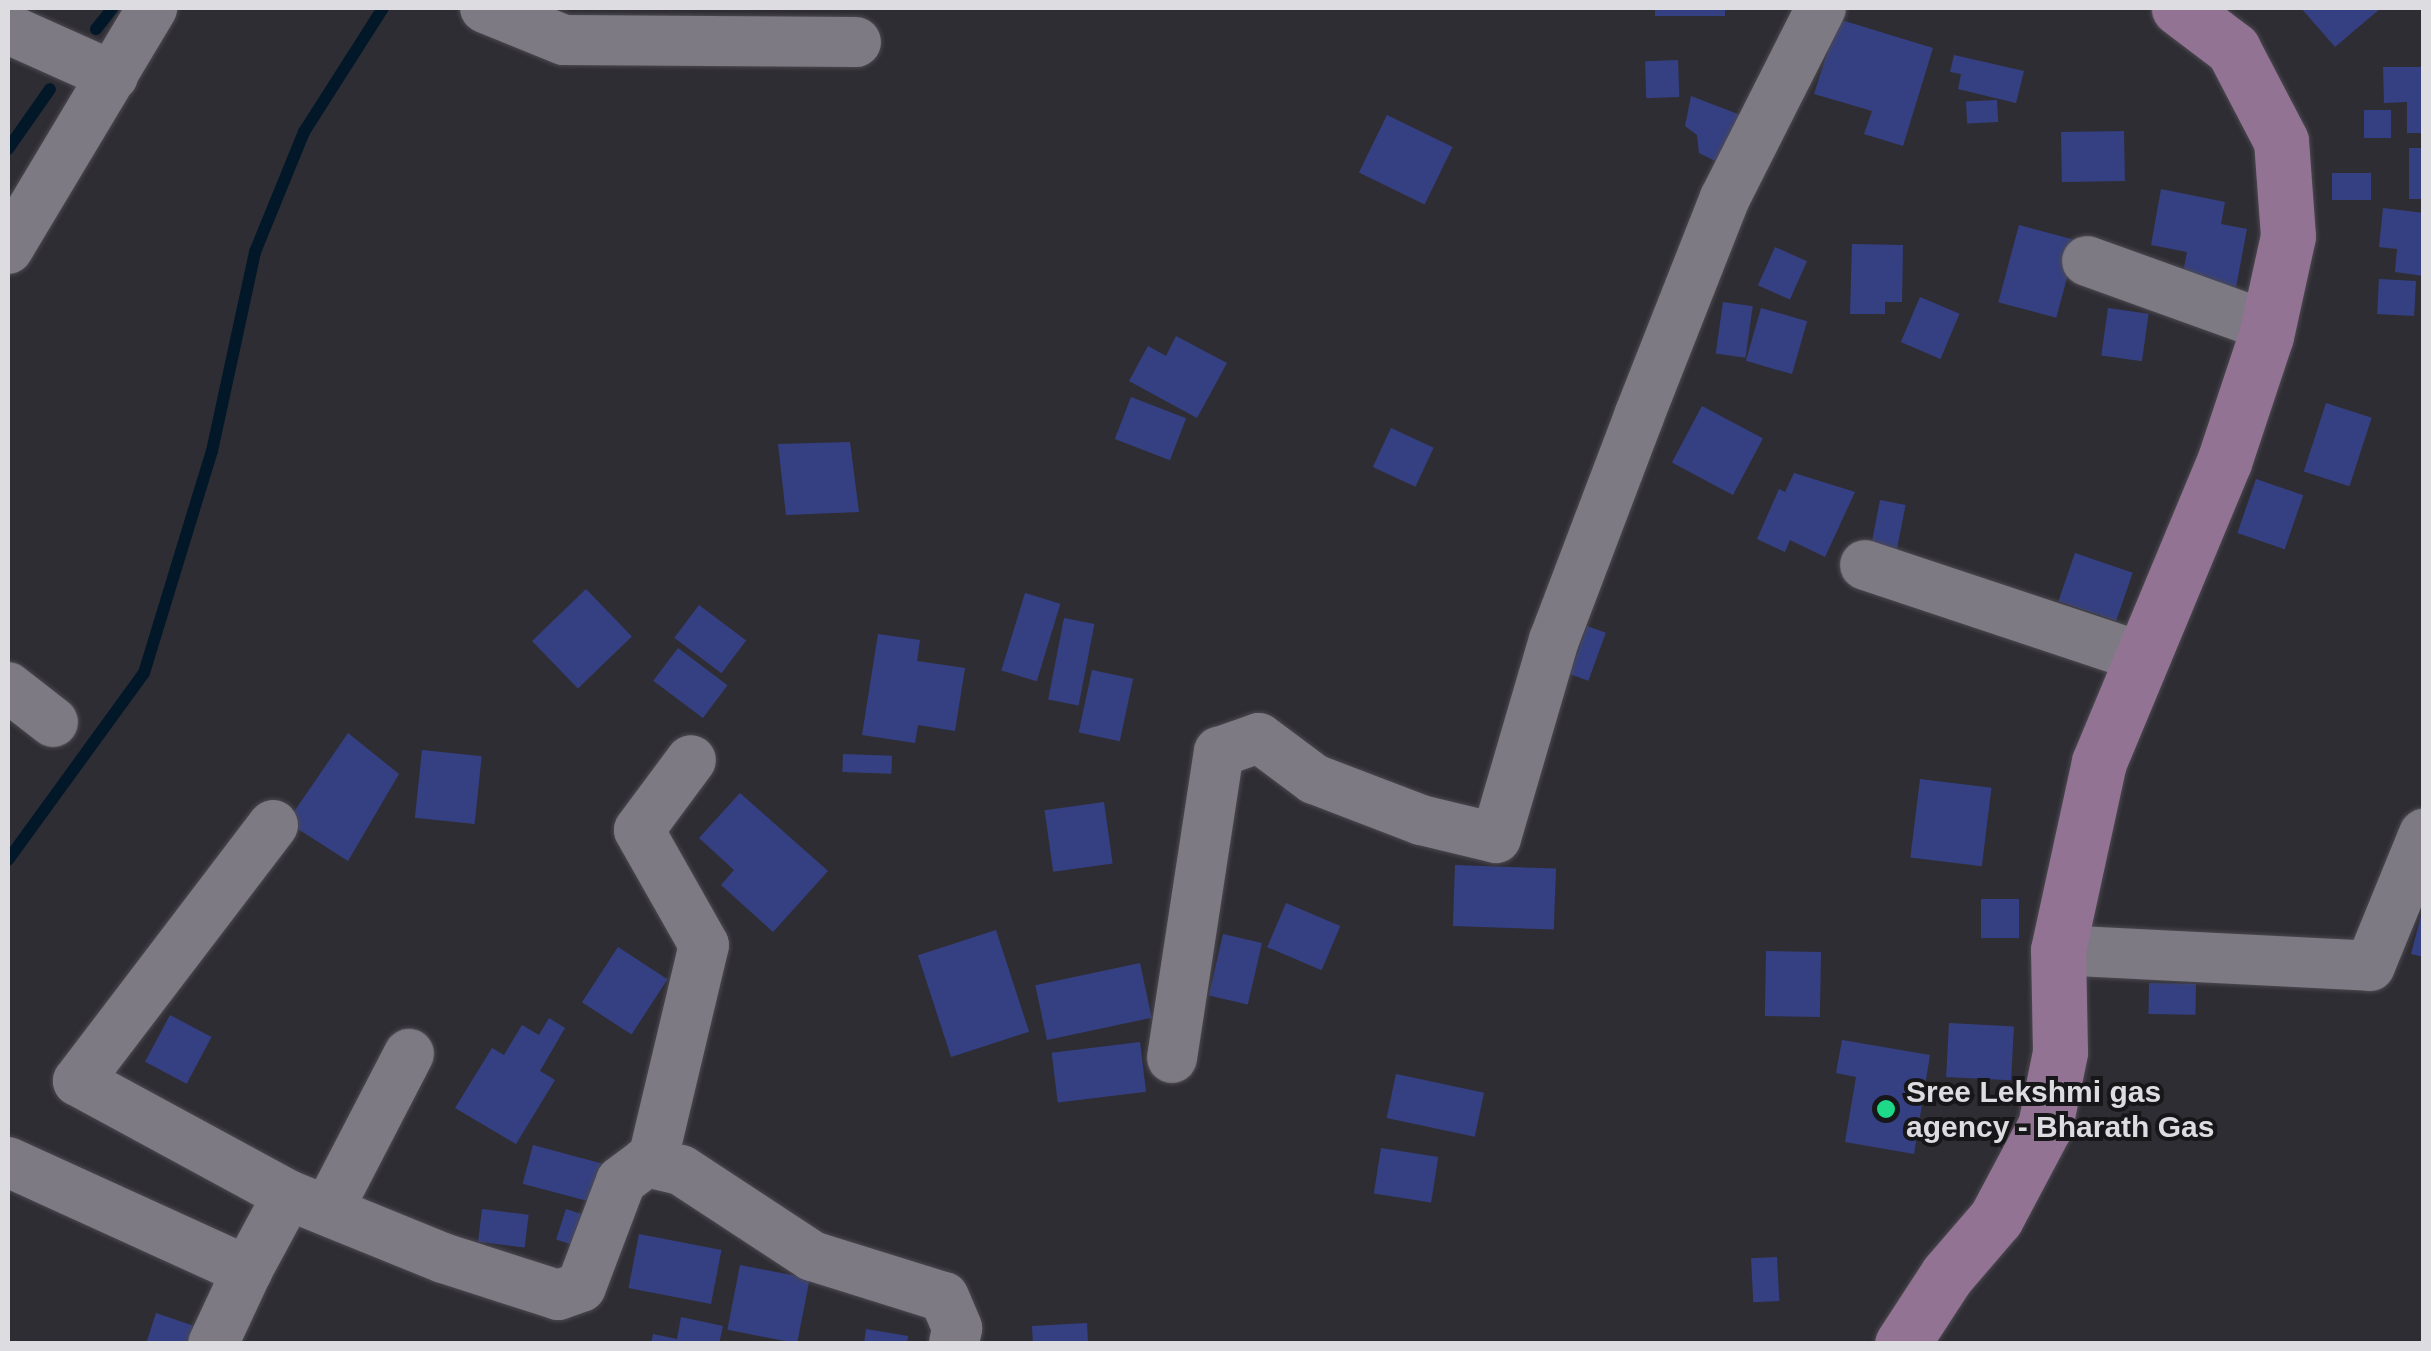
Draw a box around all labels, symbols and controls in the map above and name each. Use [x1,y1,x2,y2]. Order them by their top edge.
place label: Sree Lekshmi gas agency - Bharath Gas [1906,1074,2214,1144]
marker: Sree Lekshmi gas agency - Bharath Gas [1875,1098,1897,1120]

